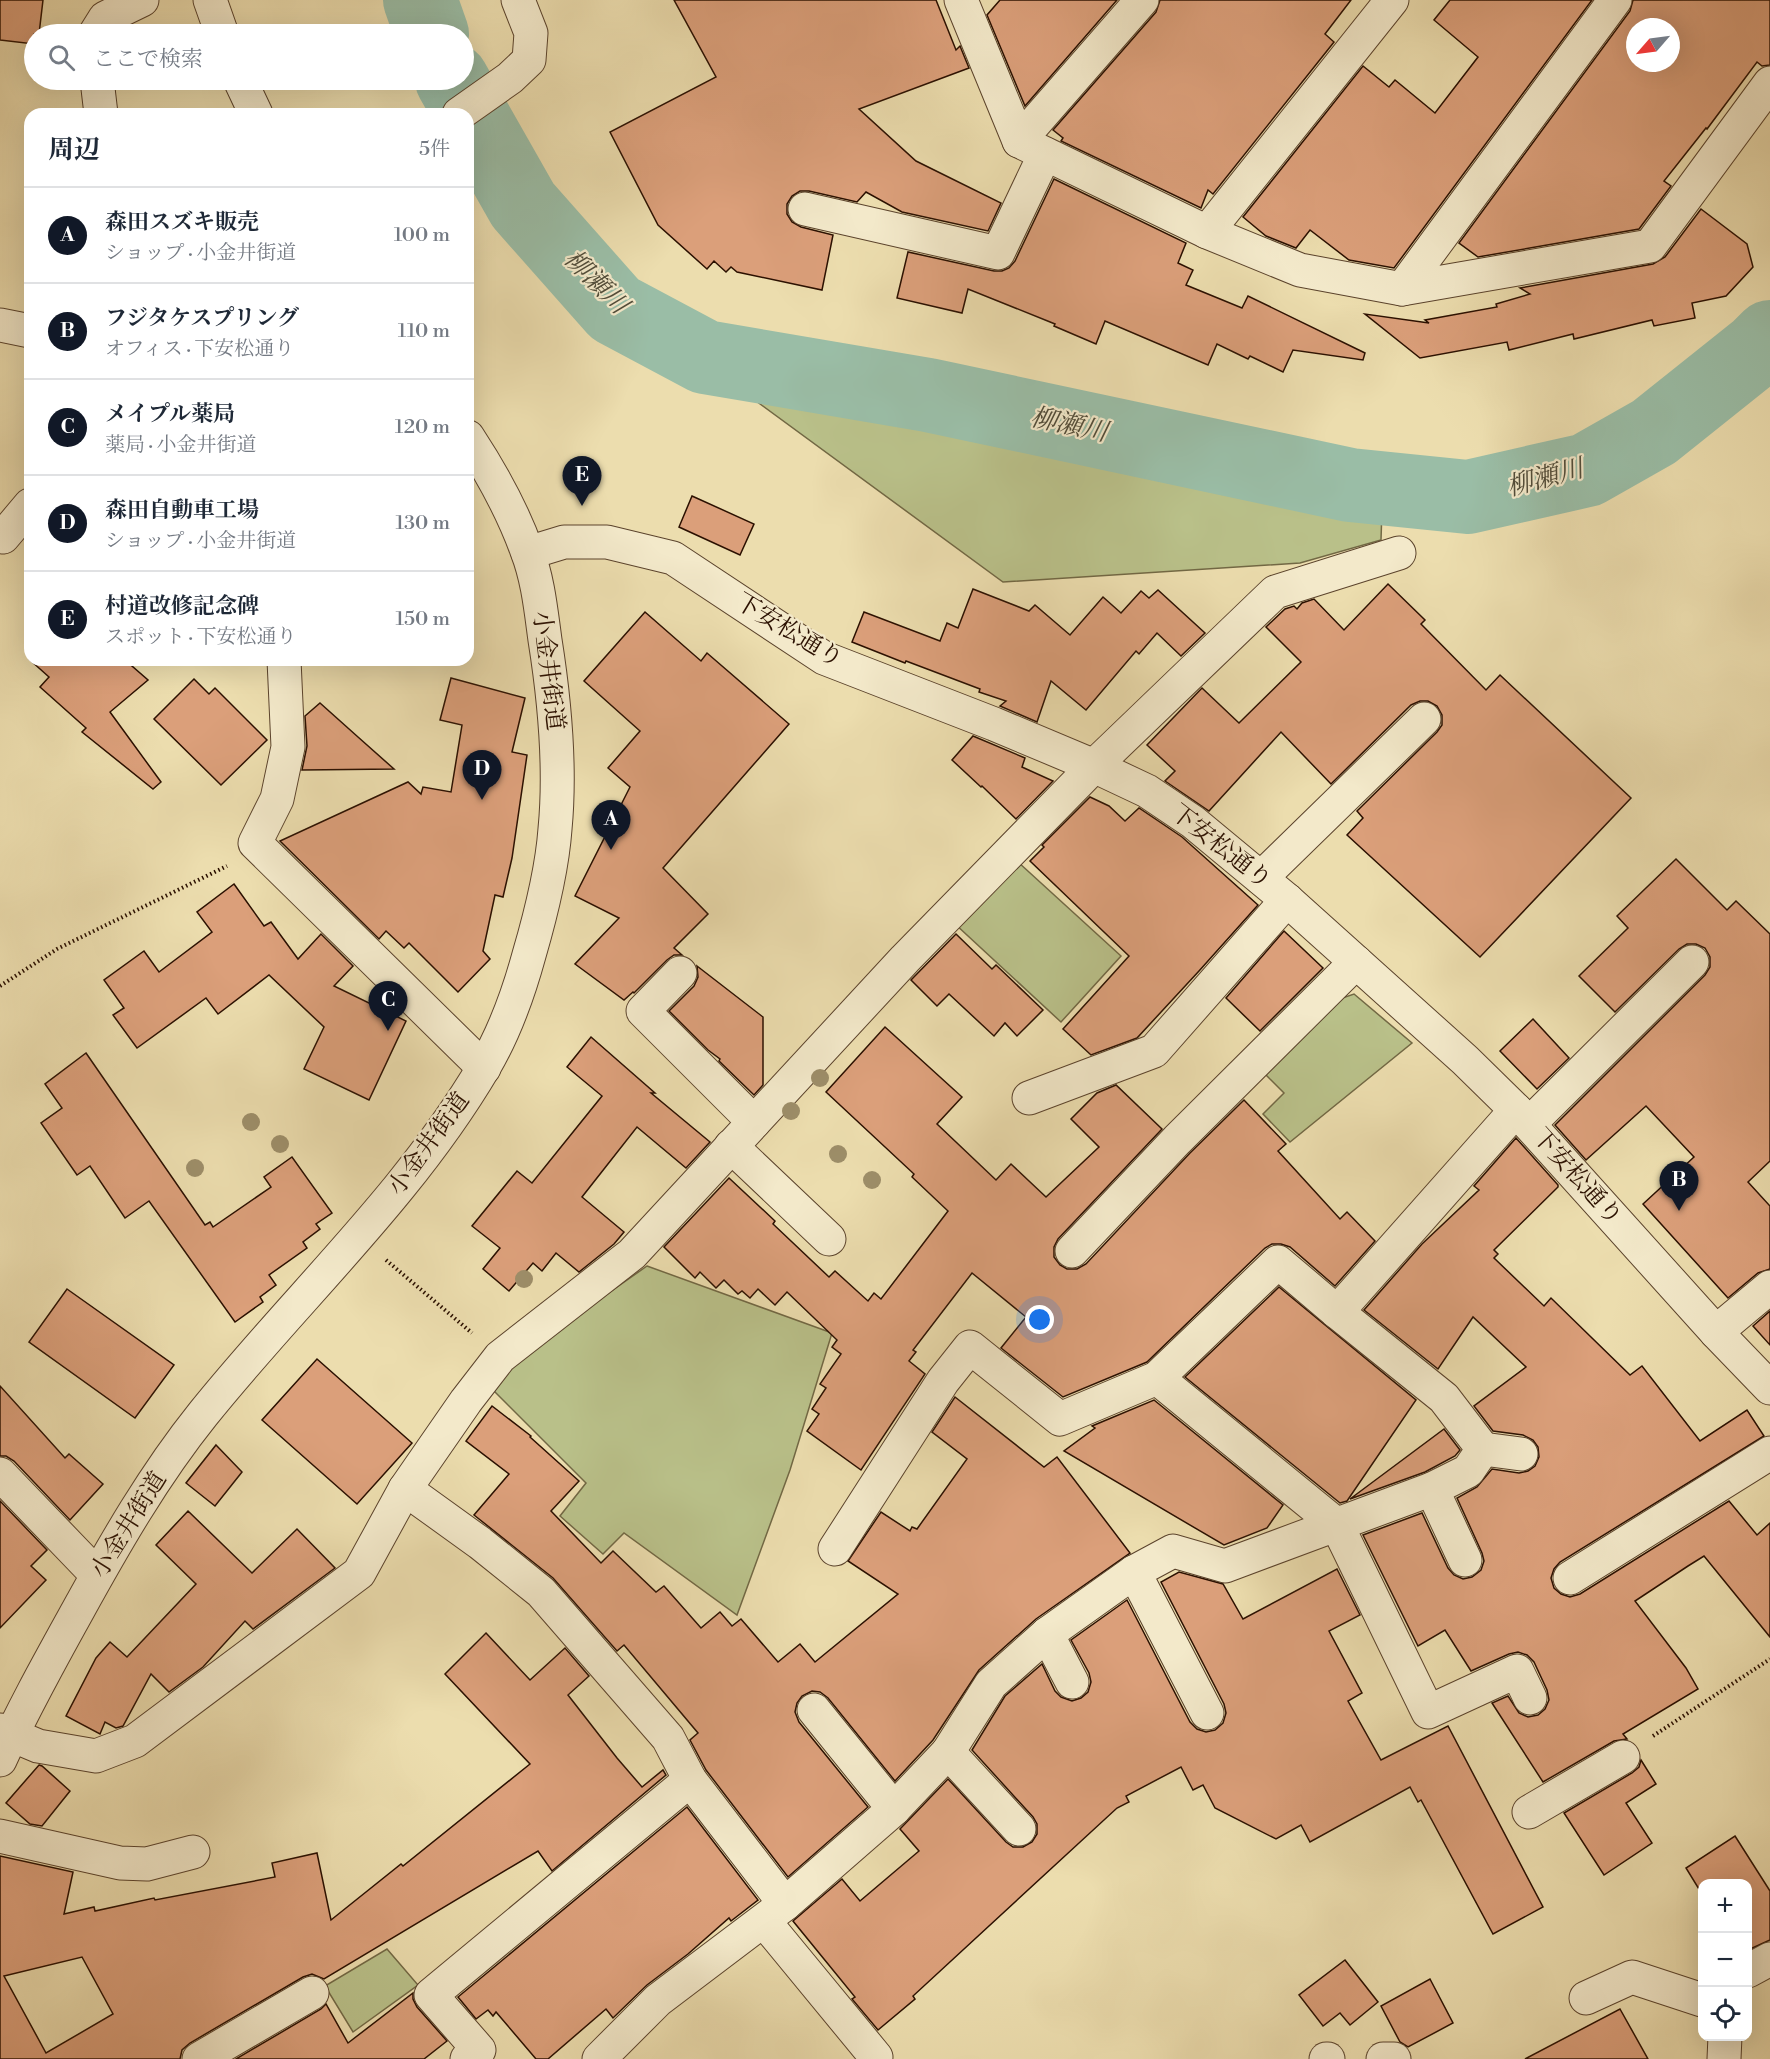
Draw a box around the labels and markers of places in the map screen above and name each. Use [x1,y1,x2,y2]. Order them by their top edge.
pin: E [562,456,602,506]
pin: D [462,750,502,800]
pin: A [592,800,630,850]
pin: C [368,982,408,1031]
pin: B [1660,1162,1698,1211]

